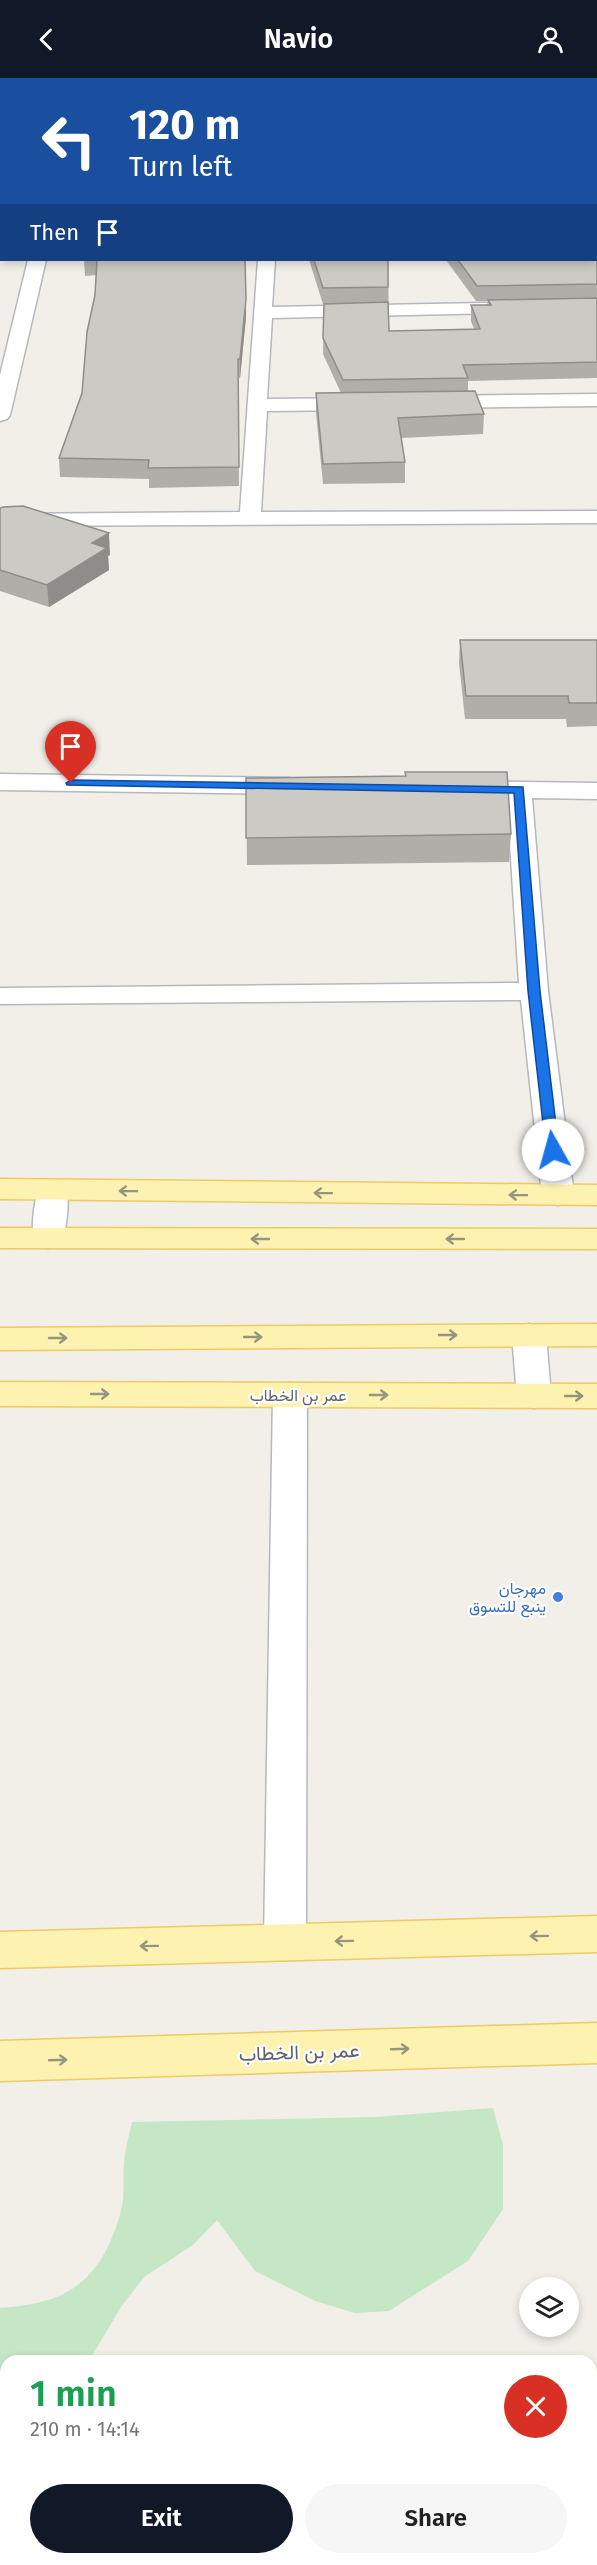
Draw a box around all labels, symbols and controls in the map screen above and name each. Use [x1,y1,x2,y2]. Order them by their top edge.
icon: back [30,23,63,56]
text: Navio [264,23,333,55]
icon: person [534,23,567,56]
text: 120 m [129,100,240,150]
icon: left [30,102,108,180]
text: Turn left [129,151,232,183]
icon: arrive [91,216,124,249]
text: Then [30,219,79,246]
pin [45,721,96,783]
icon: arrive [54,730,87,763]
position arrow [521,1118,585,1182]
one-way arrow [118,1185,138,1196]
one-way arrow [313,1187,333,1198]
one-way arrow [508,1189,528,1200]
one-way arrow [250,1233,270,1245]
one-way arrow [445,1233,465,1245]
one-way arrow [438,1329,458,1341]
one-way arrow [243,1331,263,1343]
one-way arrow [48,1332,68,1344]
street label: عمر بن الخطاب [250,1386,346,1406]
one-way arrow [90,1388,110,1400]
one-way arrow [369,1389,389,1401]
one-way arrow [564,1390,584,1402]
place label: مهرجان ينبع للتسوق [469,1579,546,1618]
marker: مهرجان ينبع للتسوق [551,1590,565,1604]
one-way arrow [529,1930,549,1941]
one-way arrow [334,1935,354,1946]
one-way arrow [139,1940,159,1951]
street label: عمر بن الخطاب [238,2038,360,2067]
one-way arrow [390,2043,410,2054]
one-way arrow [48,2054,68,2065]
map controls [519,2277,579,2337]
button: layers [519,2277,579,2337]
text: 1 min [30,2372,117,2416]
button: close [504,2375,567,2438]
text: 210 m · 14:14 [30,2417,140,2441]
button: Exit [30,2484,293,2553]
button: Share [305,2484,567,2553]

